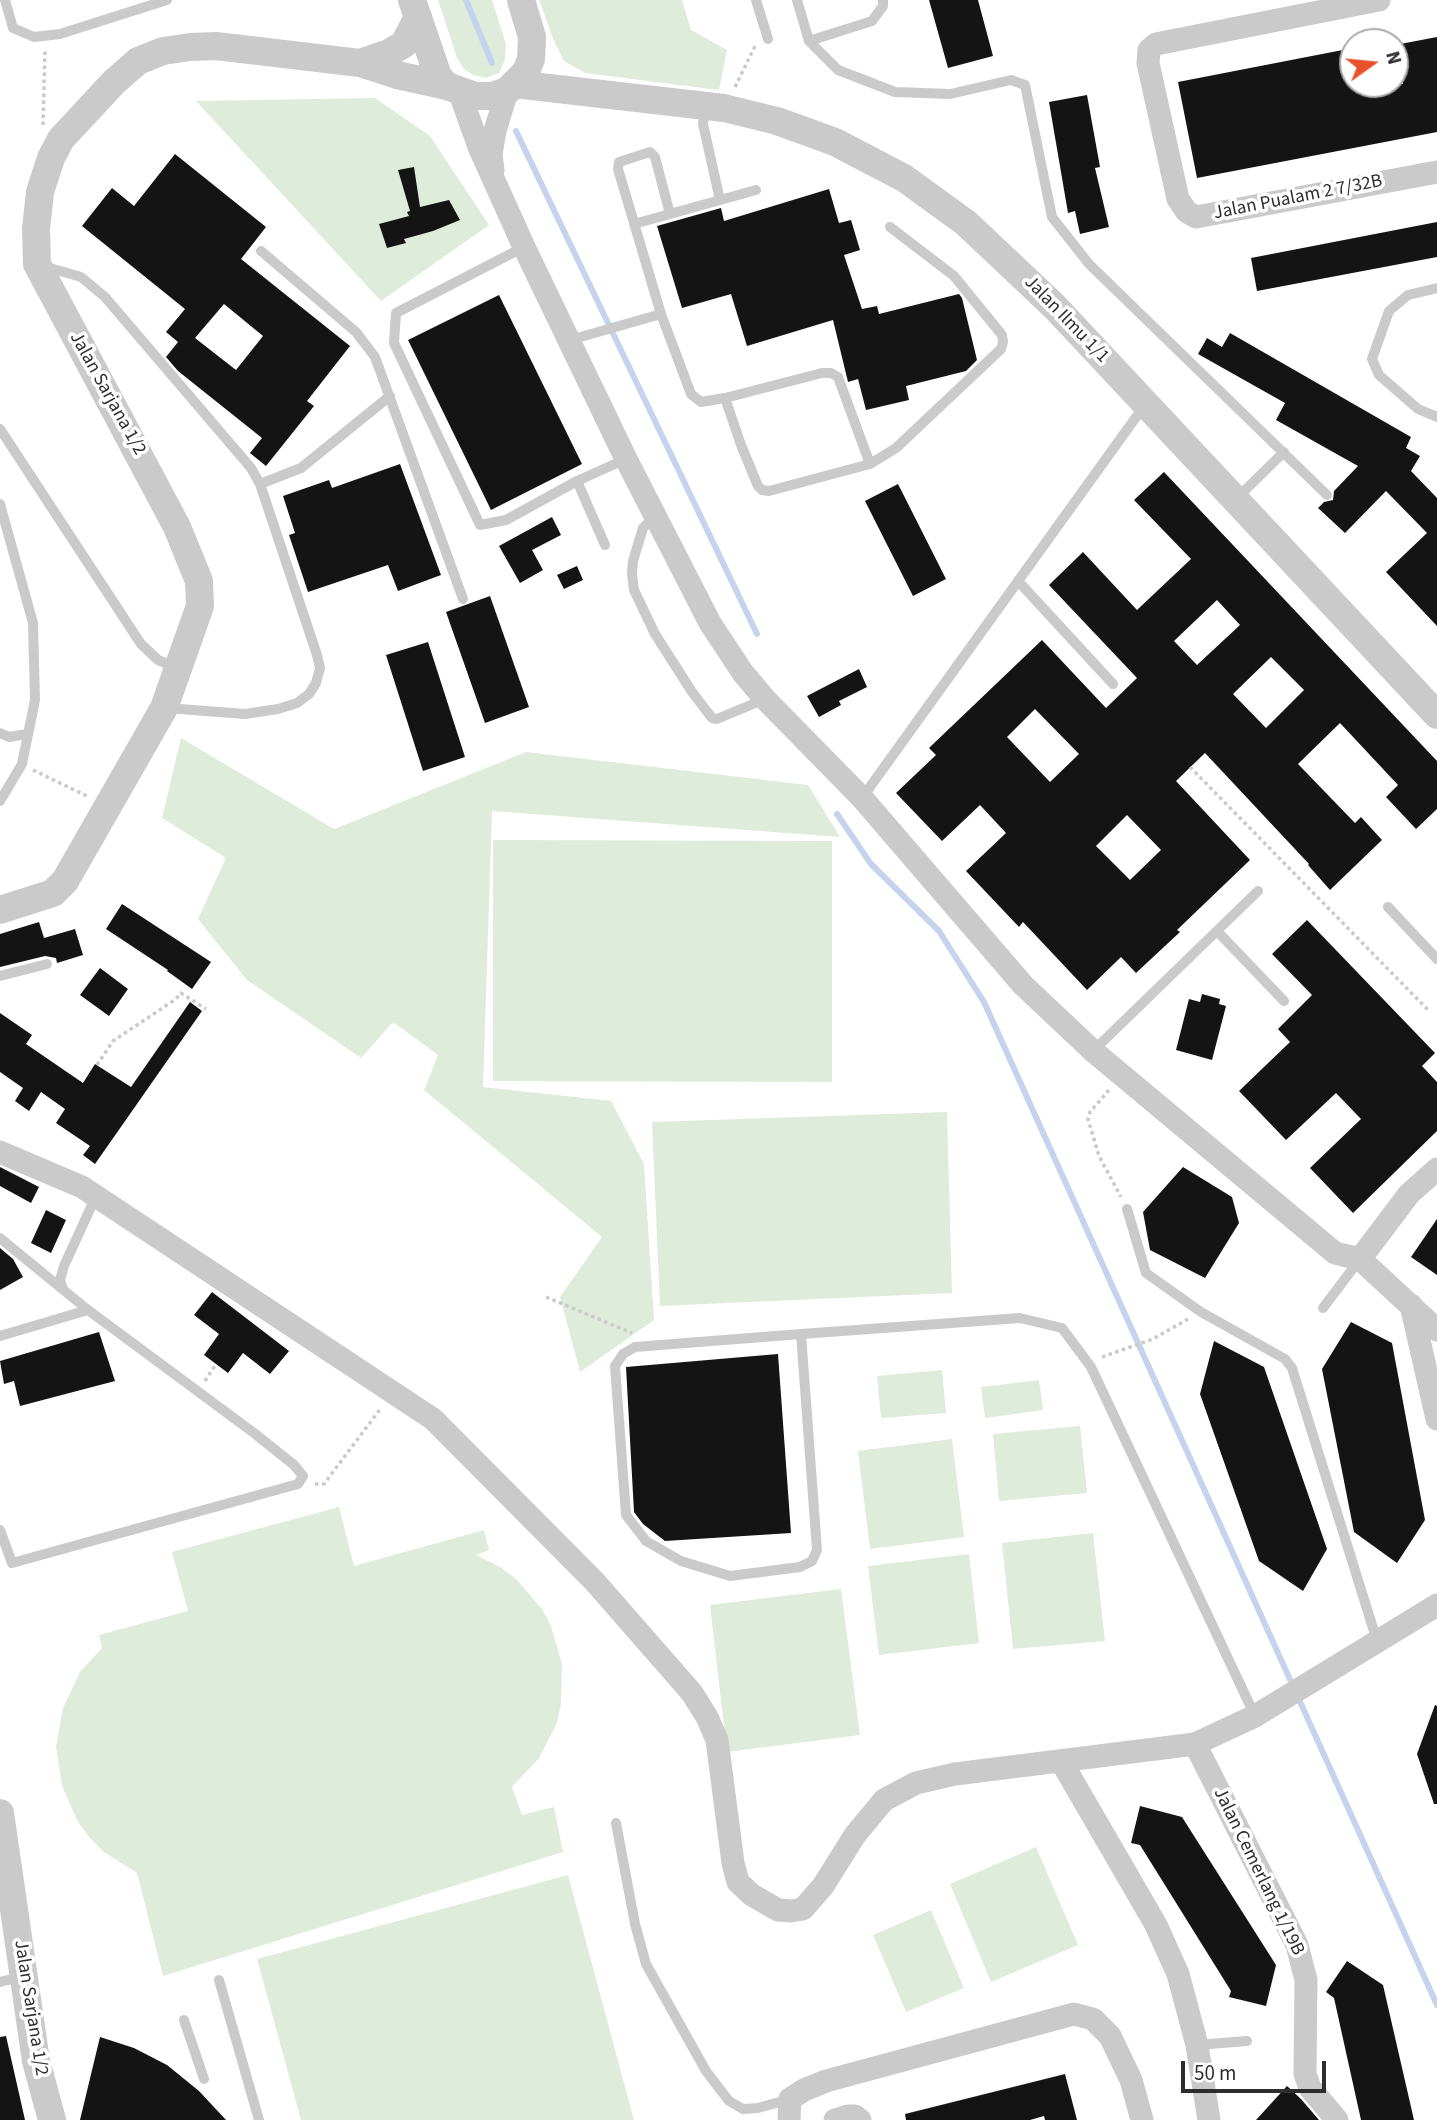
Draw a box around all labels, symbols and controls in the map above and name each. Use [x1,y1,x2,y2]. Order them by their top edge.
north arrow [1339,28,1409,98]
text: N [1378,48,1408,68]
street label: Jalan Pualam 2 7/32B [1212,170,1384,226]
street label: Jalan Ilmu 1/1 [1019,272,1113,368]
street label: Jalan Sarjana 1/2 [64,328,150,460]
street label: Jalan Cemerlang 1/19B [1207,1784,1309,1960]
street label: Jalan Sarjana 1/2 [8,1938,52,2078]
scale bar [1185,2046,1330,2090]
text: 50 m [1194,2058,1236,2088]

